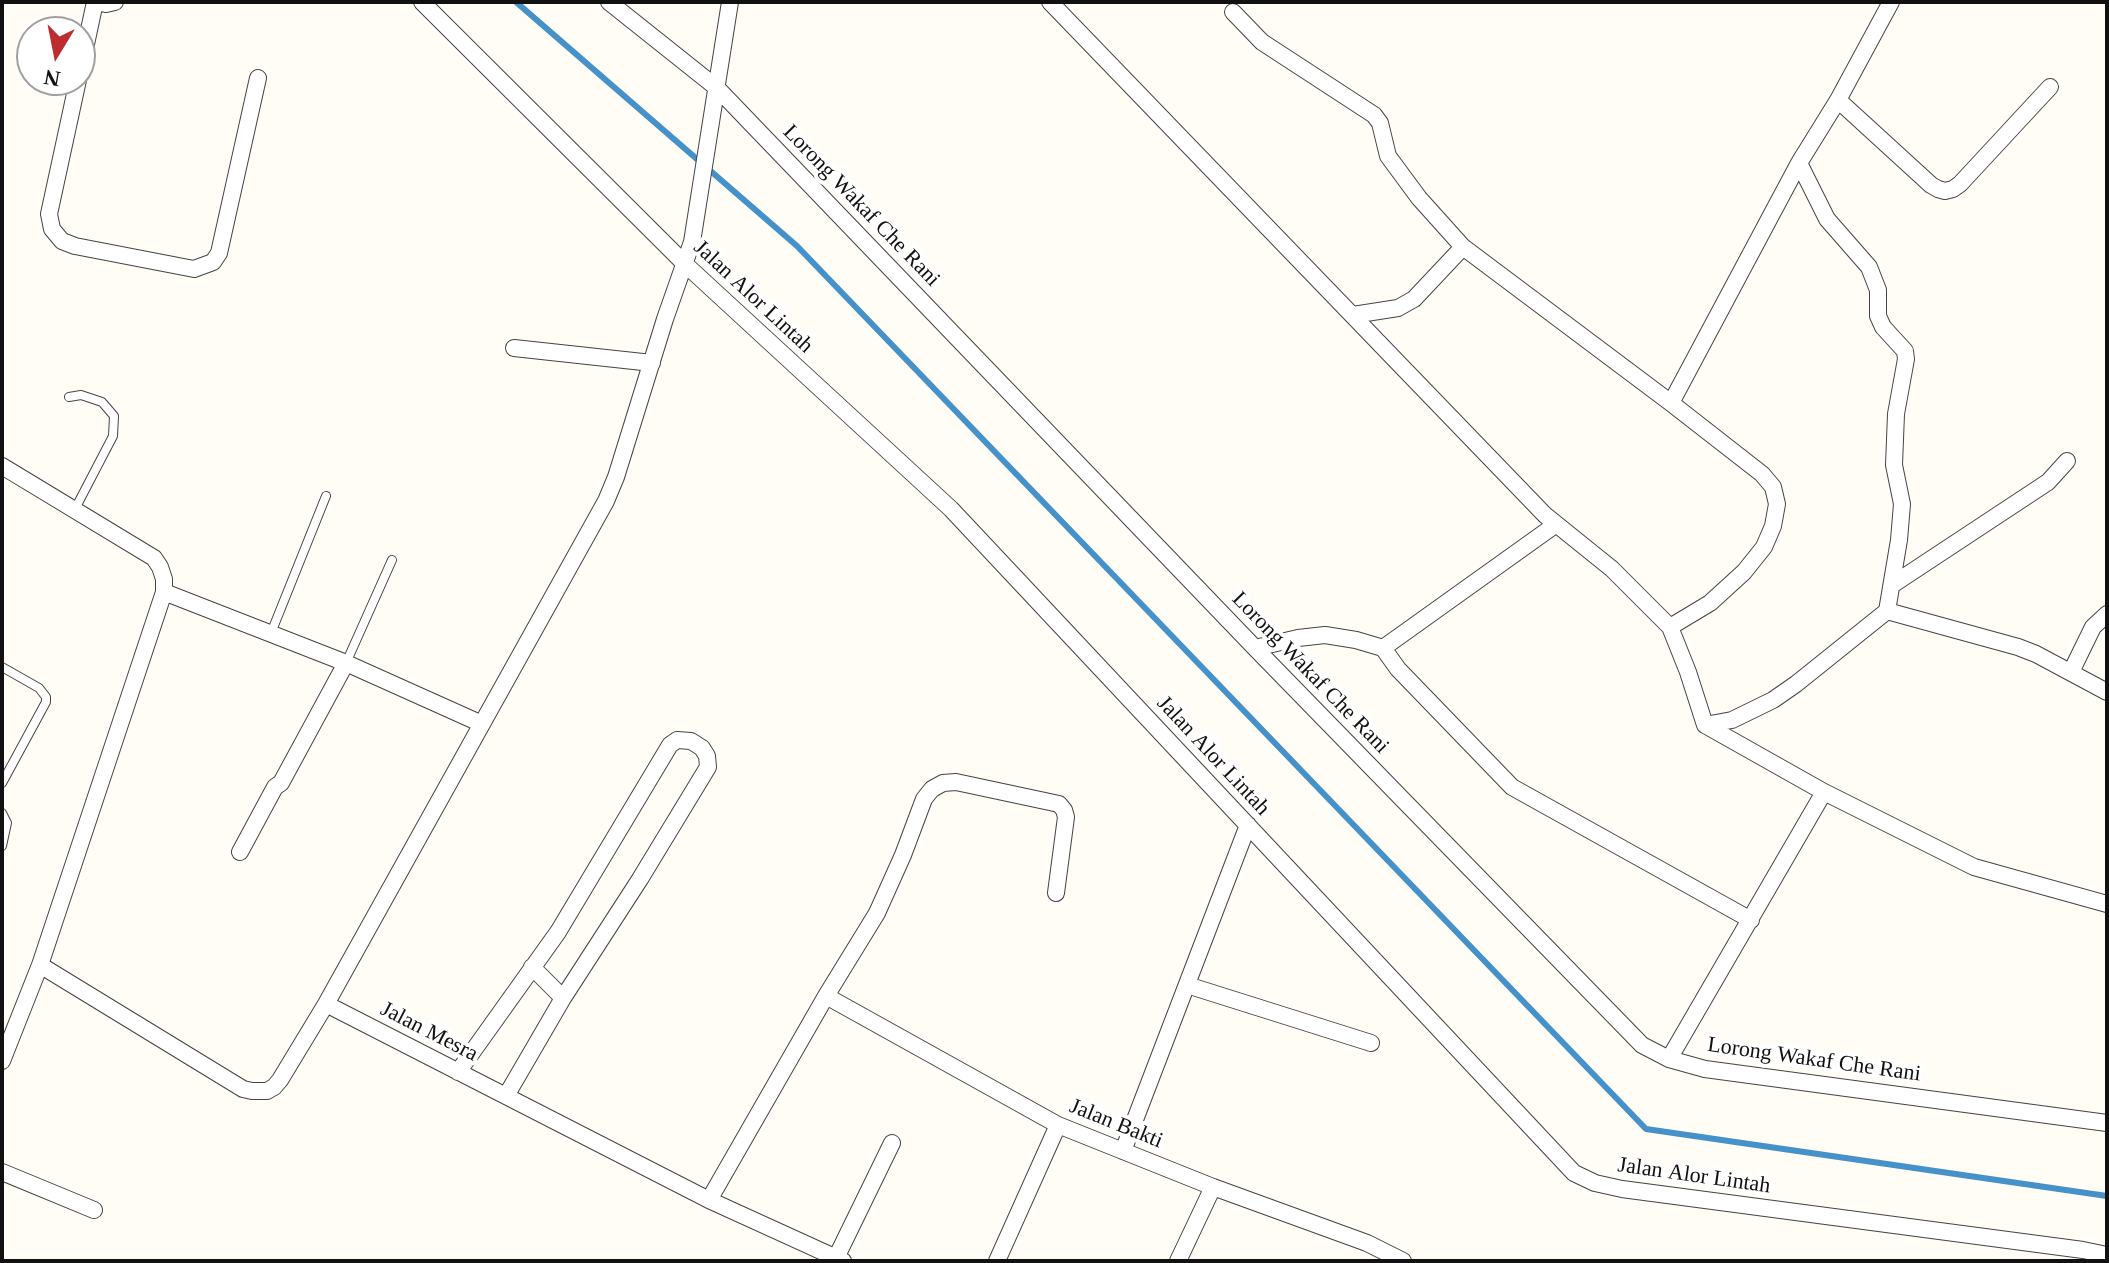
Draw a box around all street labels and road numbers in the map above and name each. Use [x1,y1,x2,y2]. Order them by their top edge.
street label: Lorong Wakaf Che Rani [777,119,945,293]
street label: Jalan Alor Lintah [688,235,818,359]
street label: Lorong Wakaf Che Rani [1226,586,1394,760]
street label: Jalan Alor Lintah [1151,691,1275,821]
street label: Jalan Mesra [376,996,482,1068]
street label: Lorong Wakaf Che Rani [1706,1032,1922,1088]
street label: Jalan Bakti [1065,1093,1167,1155]
street label: Jalan Alor Lintah [1616,1152,1772,1200]

